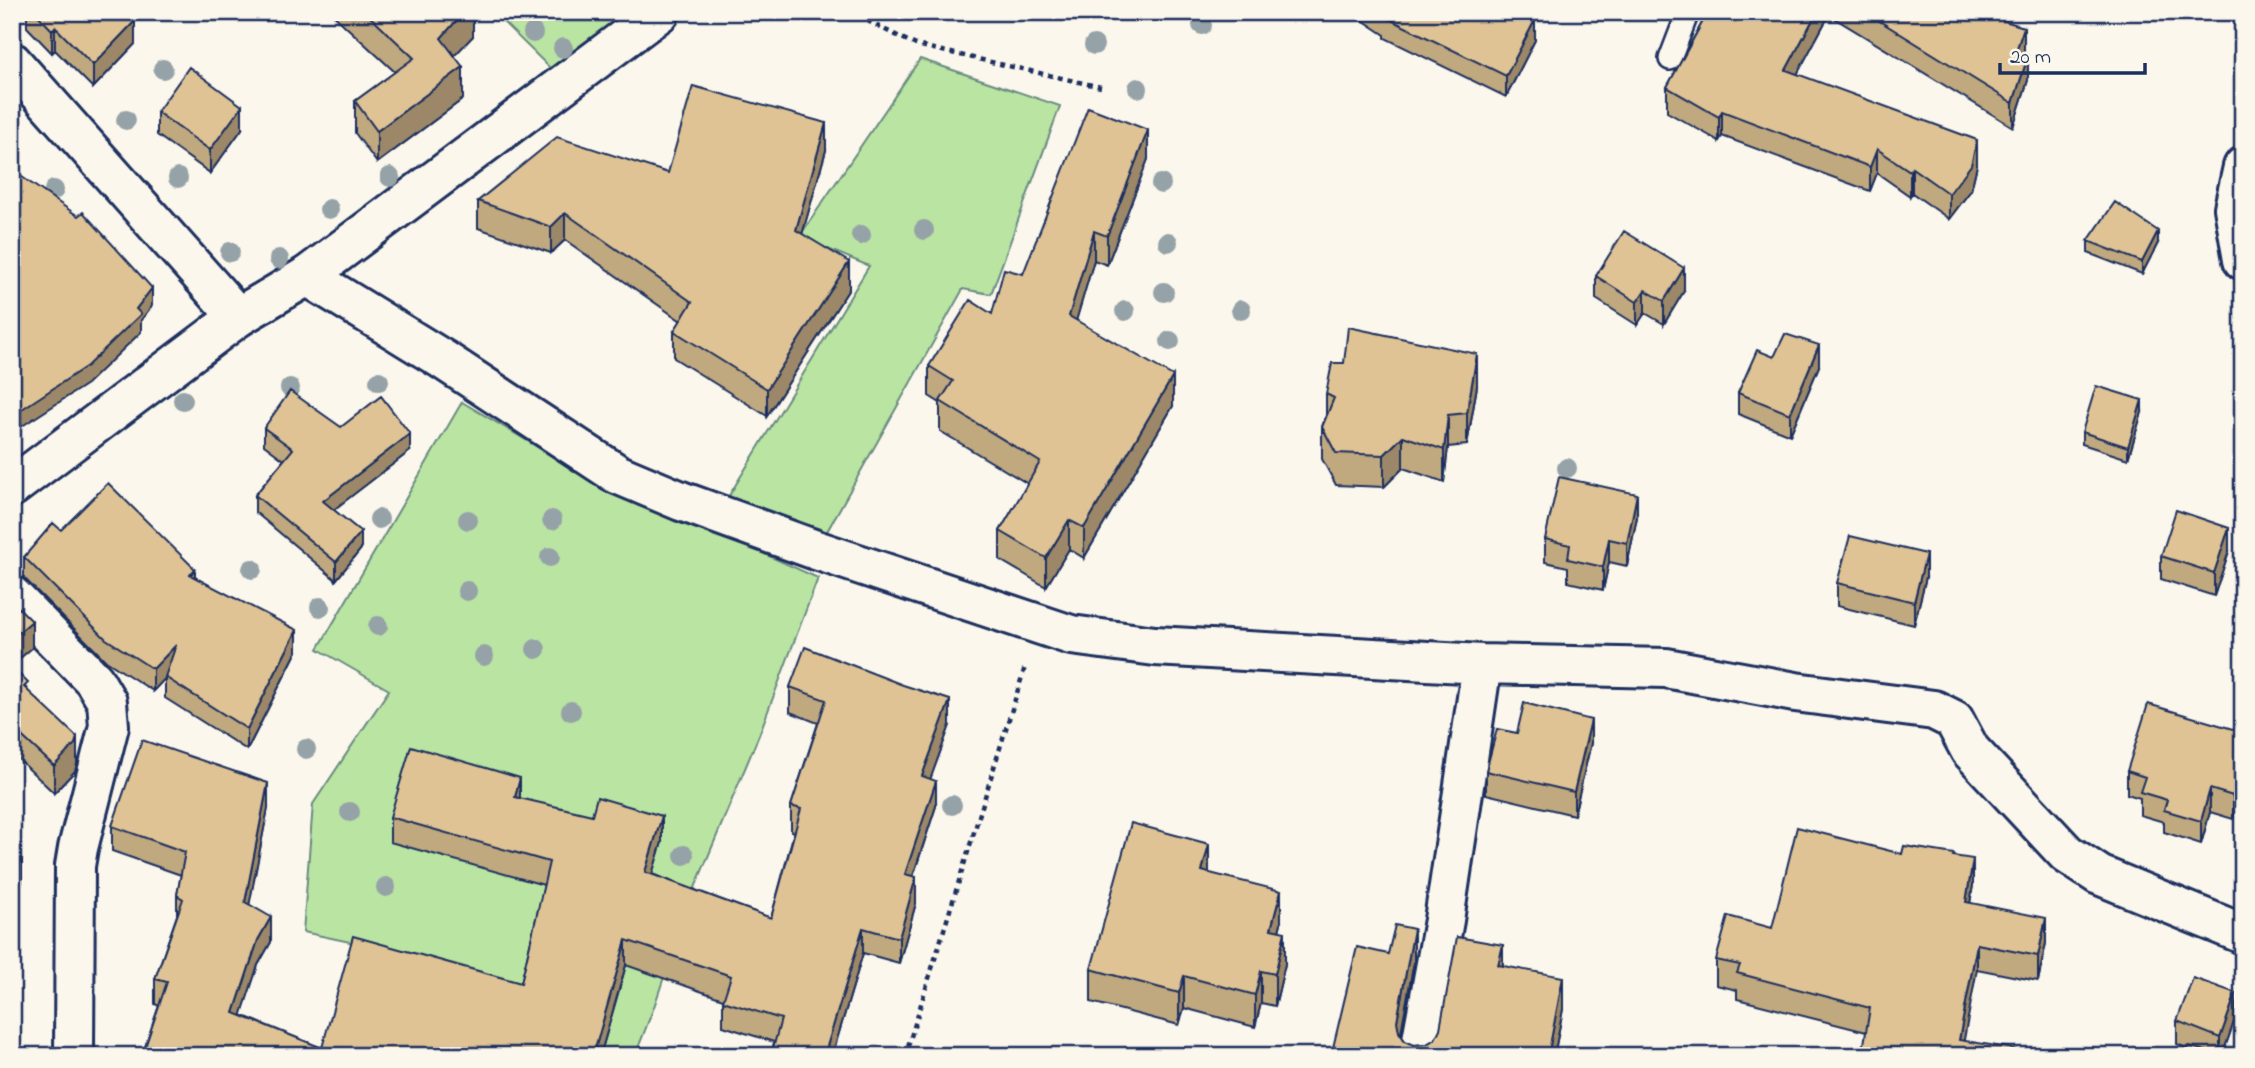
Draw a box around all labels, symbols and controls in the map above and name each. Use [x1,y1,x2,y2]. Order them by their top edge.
scale bar [2000,32,2145,76]
text: 20 m [2010,43,2051,73]

